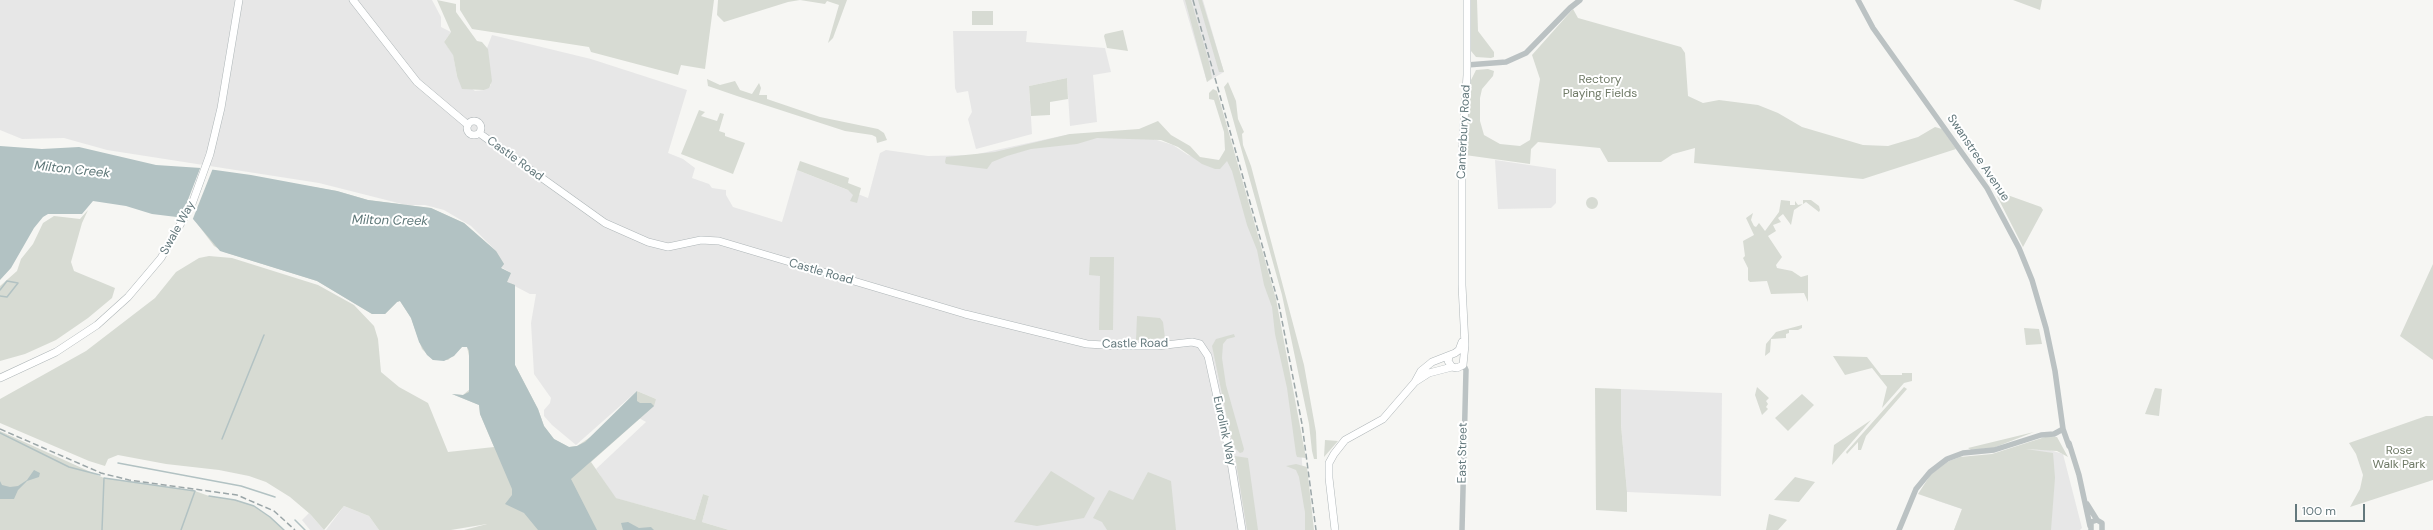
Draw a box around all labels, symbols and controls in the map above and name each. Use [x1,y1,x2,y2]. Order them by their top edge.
park label: Rectory Playing Fields [1563,73,1637,101]
street label: Canterbury Road [1454,84,1474,180]
street label: Swanstree Avenue [1944,112,2012,204]
street label: Castle Road [484,134,546,184]
water label: Milton Creek [33,158,111,182]
street label: Swale Way [157,199,199,257]
water label: Milton Creek [352,213,428,229]
street label: Castle Road [787,256,855,288]
street label: Castle Road [1102,336,1168,352]
street label: Eurolink Way [1210,395,1238,467]
street label: East Street [1455,422,1471,484]
park label: Rose Walk Park [2372,444,2426,472]
scale bar [2297,496,2367,522]
text: 100 m [2302,503,2336,519]

